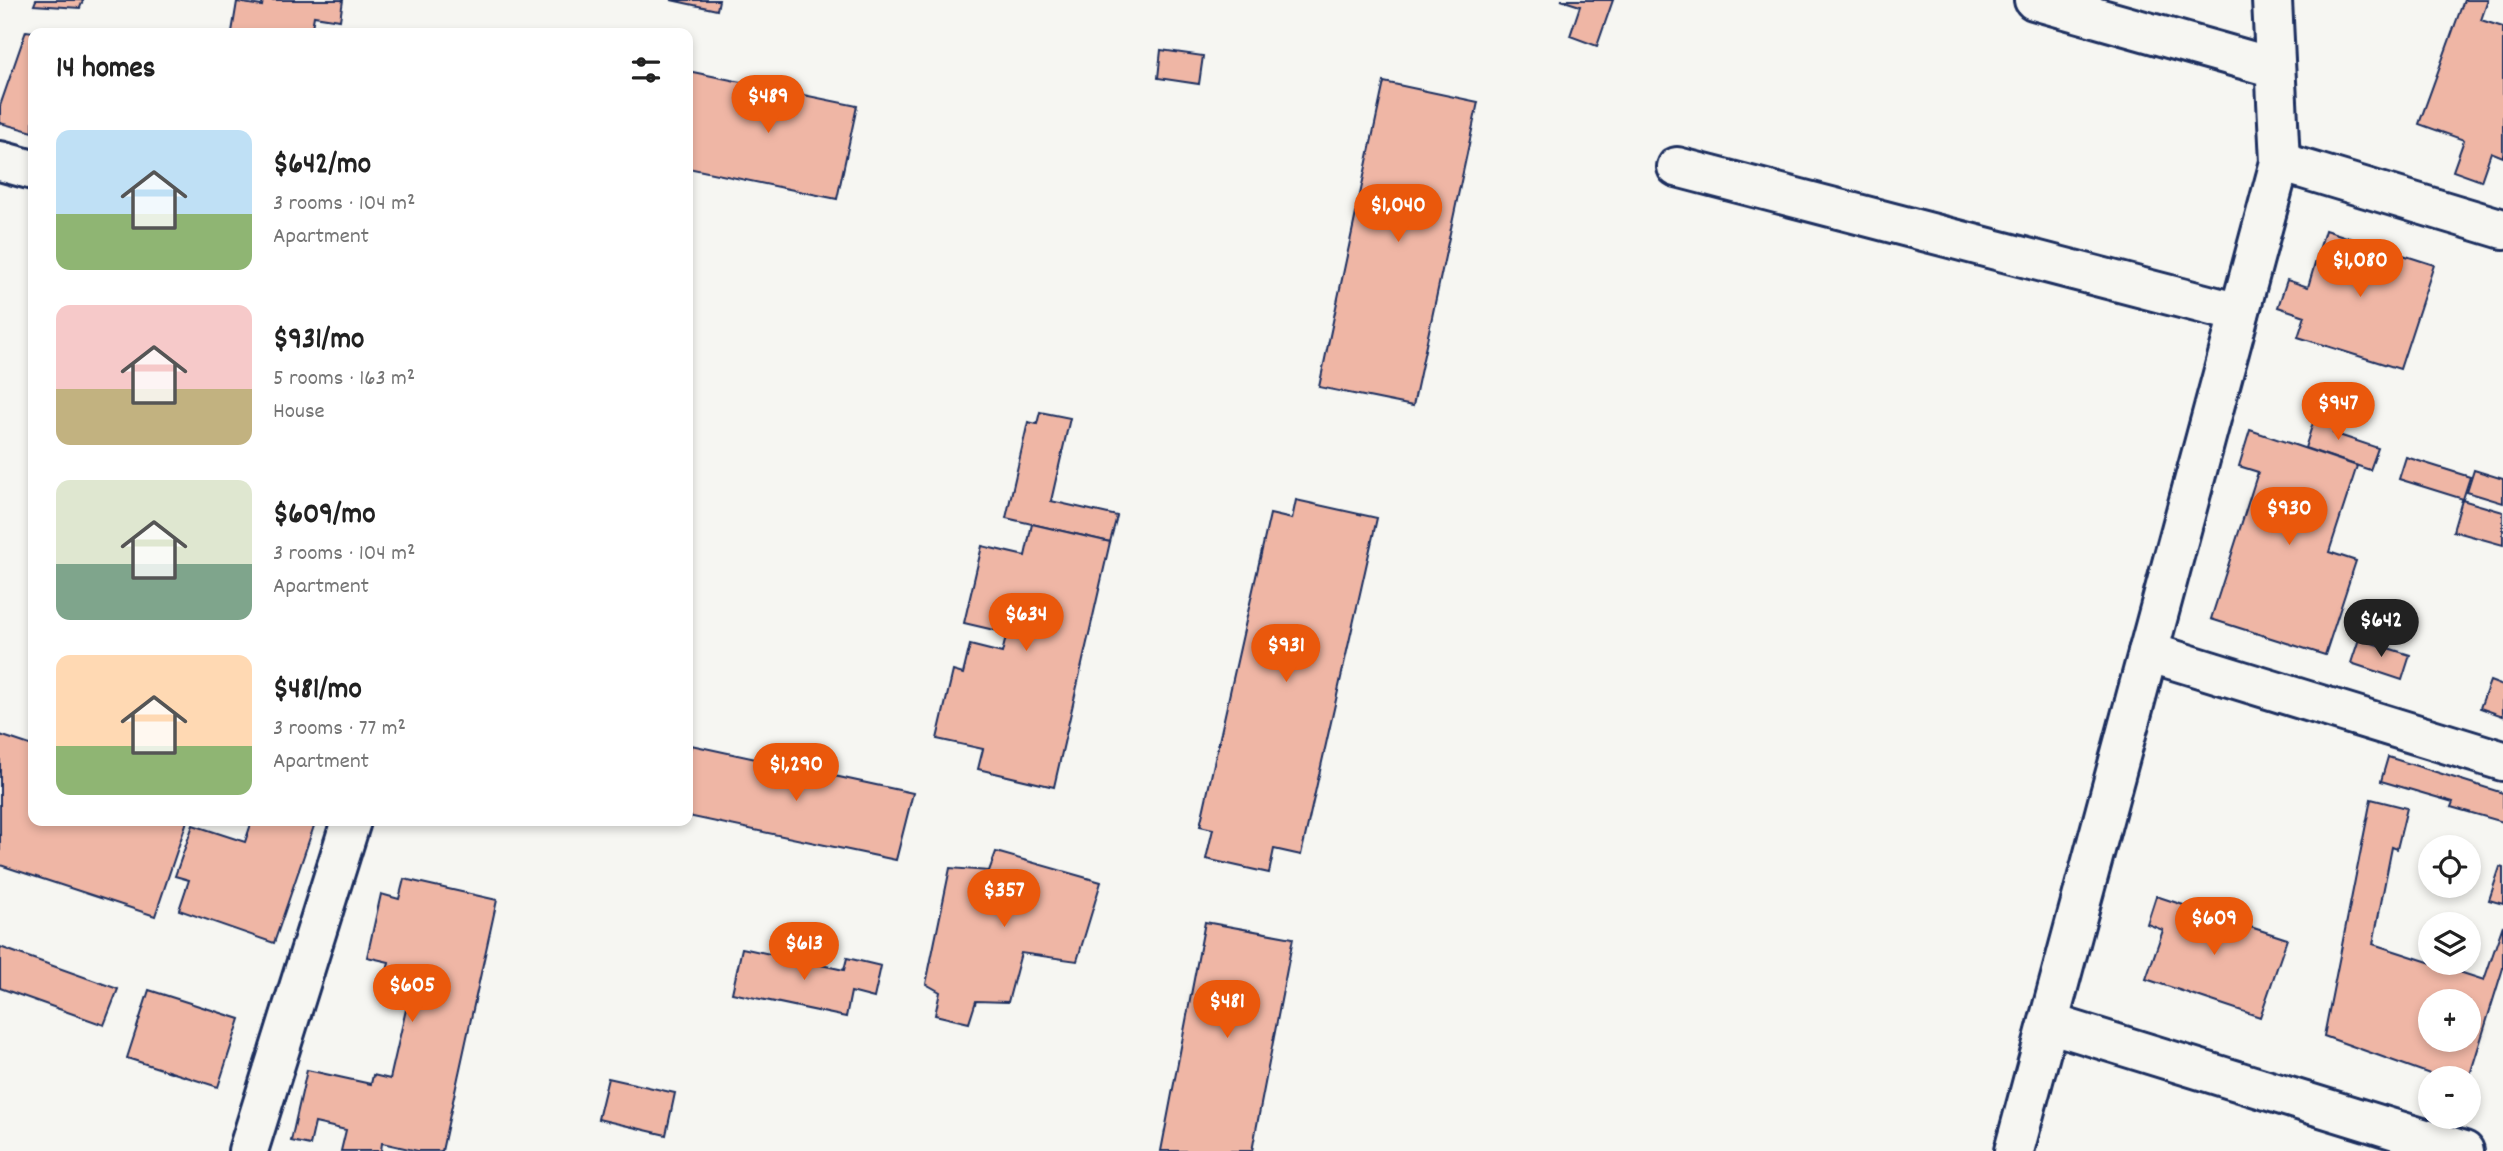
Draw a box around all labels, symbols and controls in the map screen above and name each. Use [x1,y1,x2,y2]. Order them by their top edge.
text: 14 homes [56,49,155,92]
icon: filters [627,51,665,89]
pin: $489 [727,76,809,135]
text: $489 [748,81,788,114]
text: $642/mo [273,145,371,188]
icon: home [112,158,196,242]
pin: $1,040 [1341,184,1455,244]
text: 3 rooms · 104 m² [273,188,415,221]
text: $1,040 [1370,190,1426,223]
text: Apartment [273,221,369,254]
pin: $1,080 [2303,240,2417,299]
text: $1,080 [2332,245,2388,278]
text: $931/mo [273,320,364,363]
icon: home [112,333,196,417]
text: 5 rooms · 163 m² [273,363,415,396]
pin: $947 [2297,382,2379,442]
text: $947 [2318,388,2358,421]
text: House [273,396,325,429]
pin: $930 [2248,488,2330,547]
text: $930 [2267,493,2311,526]
text: $609/mo [273,495,376,538]
icon: home [112,508,196,592]
text: 3 rooms · 104 m² [273,538,415,571]
text: Apartment [273,571,369,604]
pin: $634 [985,594,1067,653]
text: $634 [1005,599,1047,632]
pin: $642 [2340,600,2422,659]
text: $642 [2360,605,2402,638]
pin: $931 [1245,624,1327,684]
text: $931 [1267,630,1305,663]
text: $481/mo [273,670,362,713]
icon: home [112,683,196,767]
text: 3 rooms · 77 m² [273,713,406,746]
pin: $1,290 [739,744,853,803]
text: Apartment [273,746,369,779]
text: $1,290 [769,749,823,782]
map controls [2418,835,2481,1129]
button: locate [2418,835,2481,898]
pin: $357 [963,870,1045,929]
text: $357 [983,875,1025,908]
pin: $609 [2173,898,2255,957]
text: $609 [2191,903,2237,936]
button: layers [2418,912,2481,975]
pin: $613 [763,922,845,982]
text: $613 [785,928,823,961]
pin: $605 [371,964,453,1024]
text: $605 [389,970,435,1003]
pin: $481 [1186,981,1268,1040]
text: $481 [1209,986,1245,1019]
button: + [2418,989,2481,1052]
button: − [2418,1066,2481,1129]

